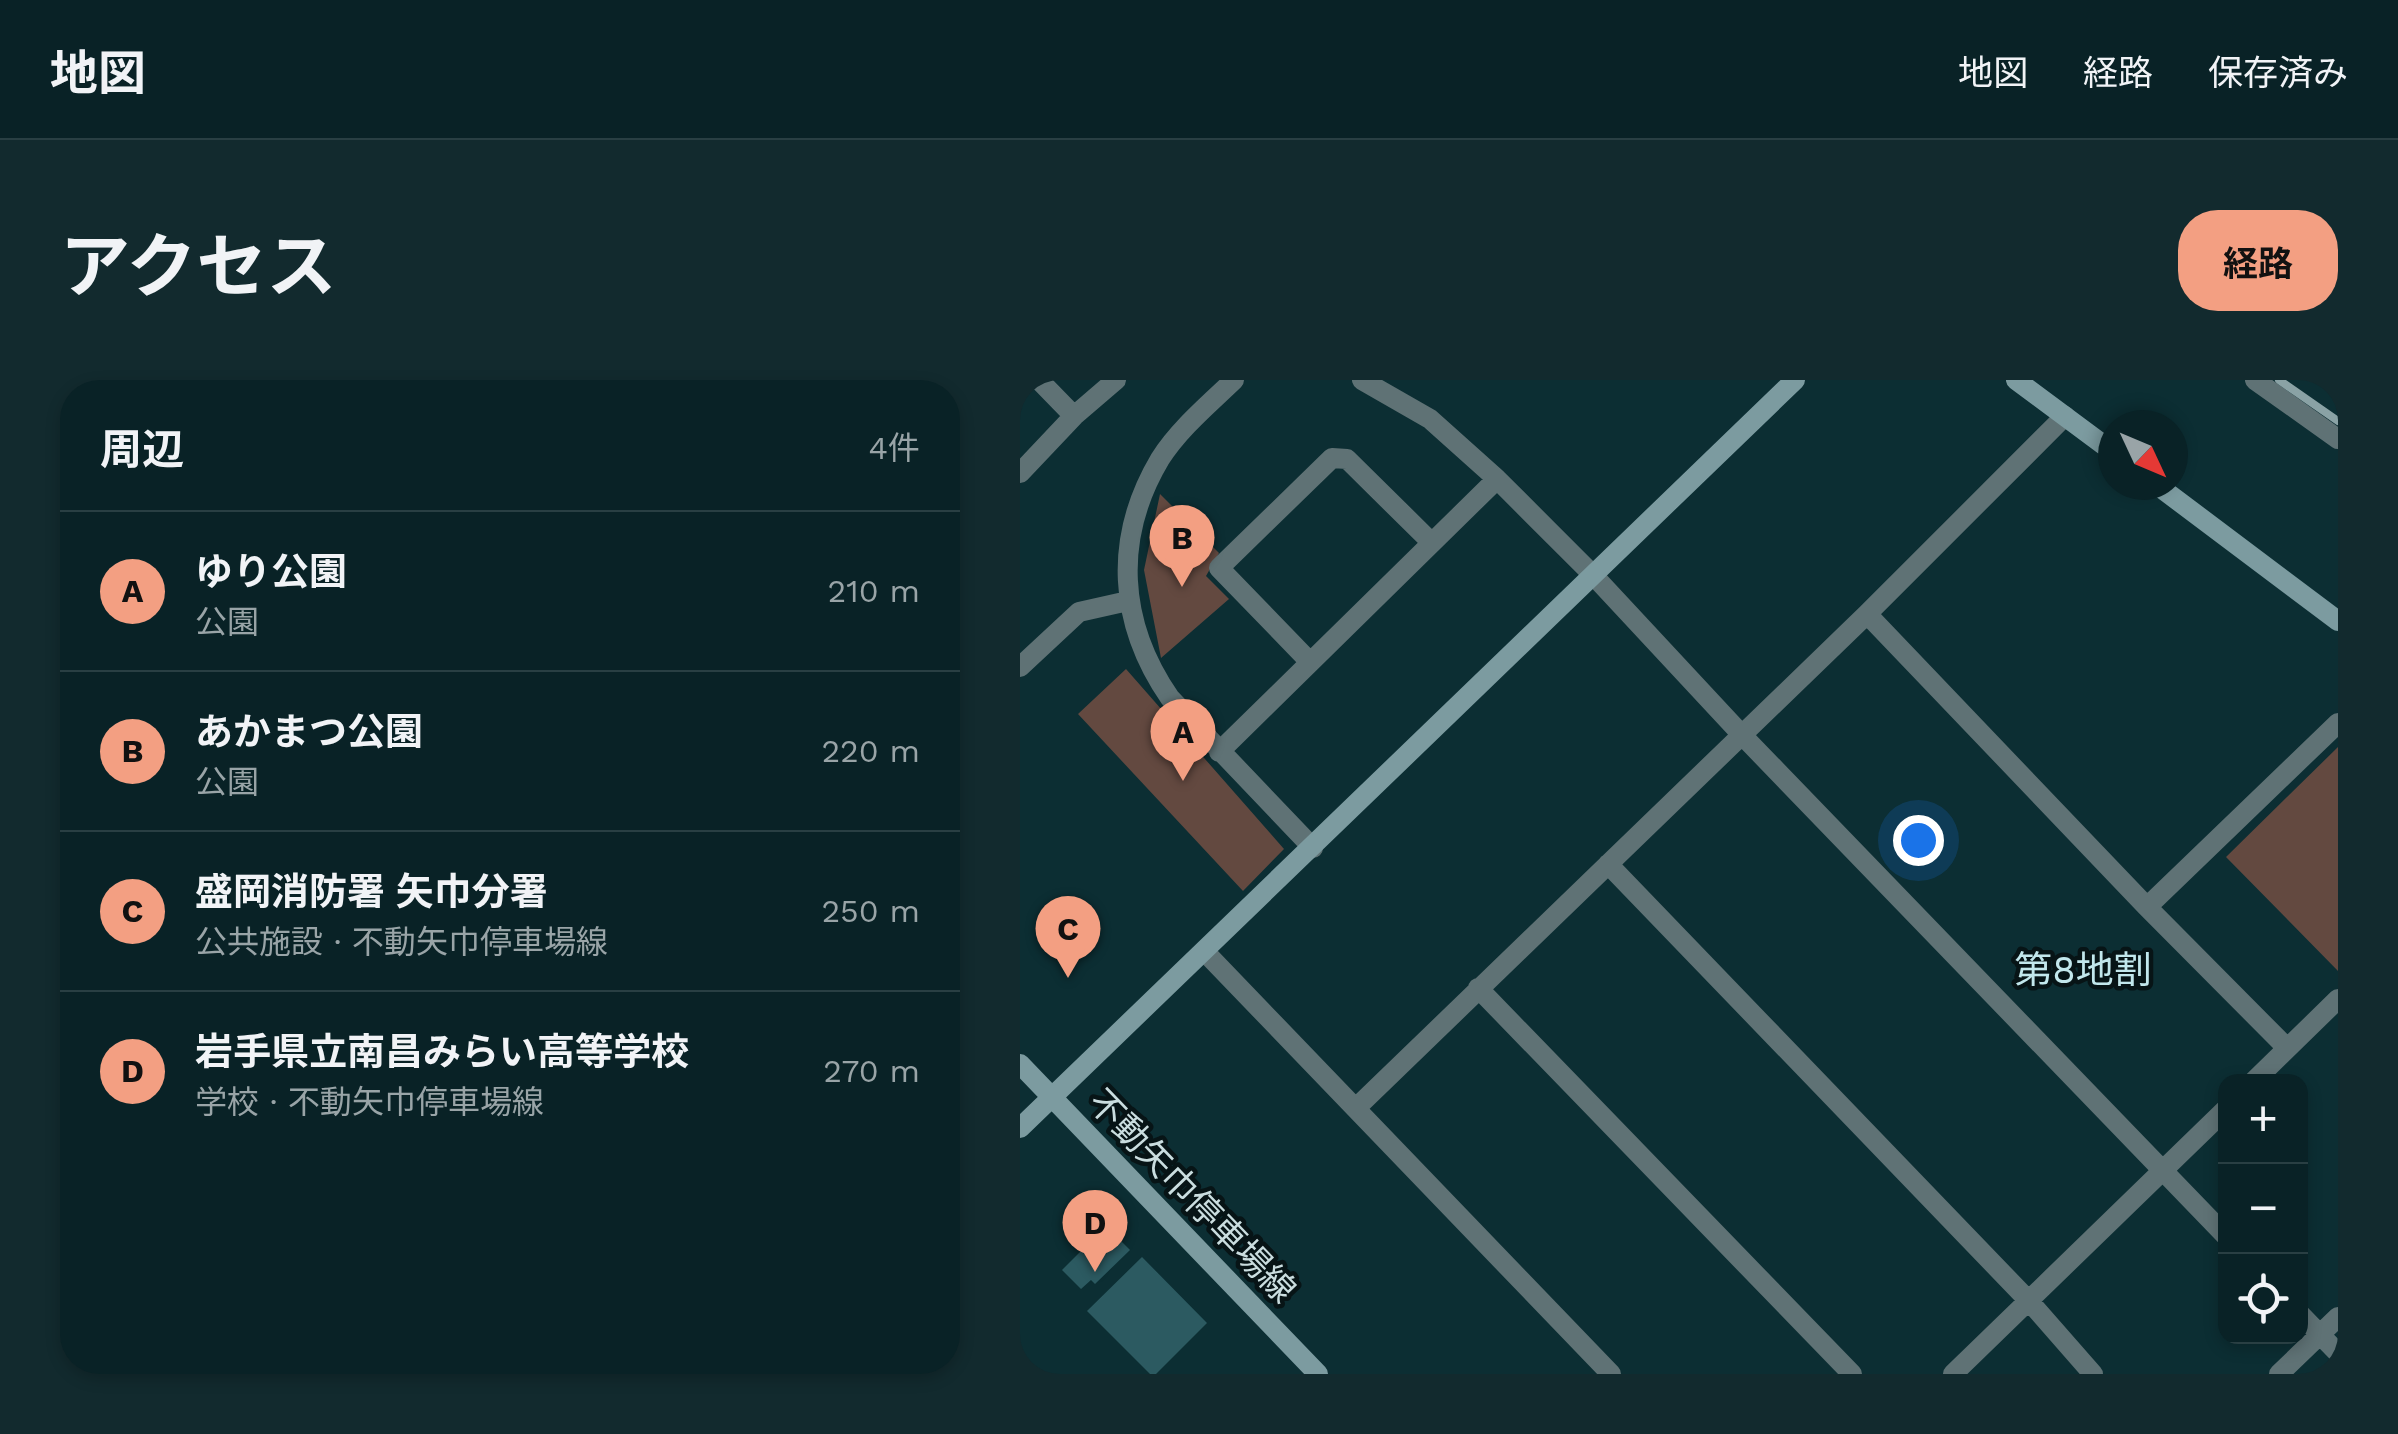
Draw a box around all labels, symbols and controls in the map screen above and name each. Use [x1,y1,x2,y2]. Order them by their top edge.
text: 地図 [50,45,146,102]
text: 地図 [1958,52,2028,94]
text: 経路 [2083,52,2153,94]
text: 保存済み [2208,52,2348,94]
button: 経路 [2178,210,2338,311]
text: アクセス [60,226,337,308]
north arrow [2098,410,2188,500]
text: 周辺 [100,425,184,474]
text: 4件 [868,429,920,467]
pin: B [1150,504,1214,587]
text: ゆり公園 [195,550,347,594]
text: A [122,572,143,610]
text: 210 m [828,572,920,610]
text: 公園 [195,603,259,641]
pin: A [1150,698,1216,781]
text: あかまつ公園 [195,710,423,754]
text: B [122,732,143,770]
text: 220 m [821,732,920,770]
text: 公園 [195,763,259,801]
your location [1893,815,1944,866]
text: 盛岡消防署 矢巾分署 [195,870,548,914]
text: C [122,892,143,930]
text: 250 m [821,892,920,930]
pin: C [1035,896,1100,978]
text: 公共施設 · 不動矢巾停車場線 [195,923,608,961]
district label: 第8地割 [2014,948,2152,992]
text: 岩手県立南昌みらい高等学校 [195,1030,689,1074]
text: D [121,1052,144,1090]
text: 270 m [823,1052,920,1090]
map controls [2218,1074,2308,1344]
button: + [2218,1074,2308,1164]
street label: 不動矢巾停車場線 [1080,1081,1304,1311]
text: 学校 · 不動矢巾停車場線 [195,1083,544,1121]
button: − [2218,1164,2308,1254]
pin: D [1062,1190,1128,1272]
button: locate [2218,1254,2308,1344]

